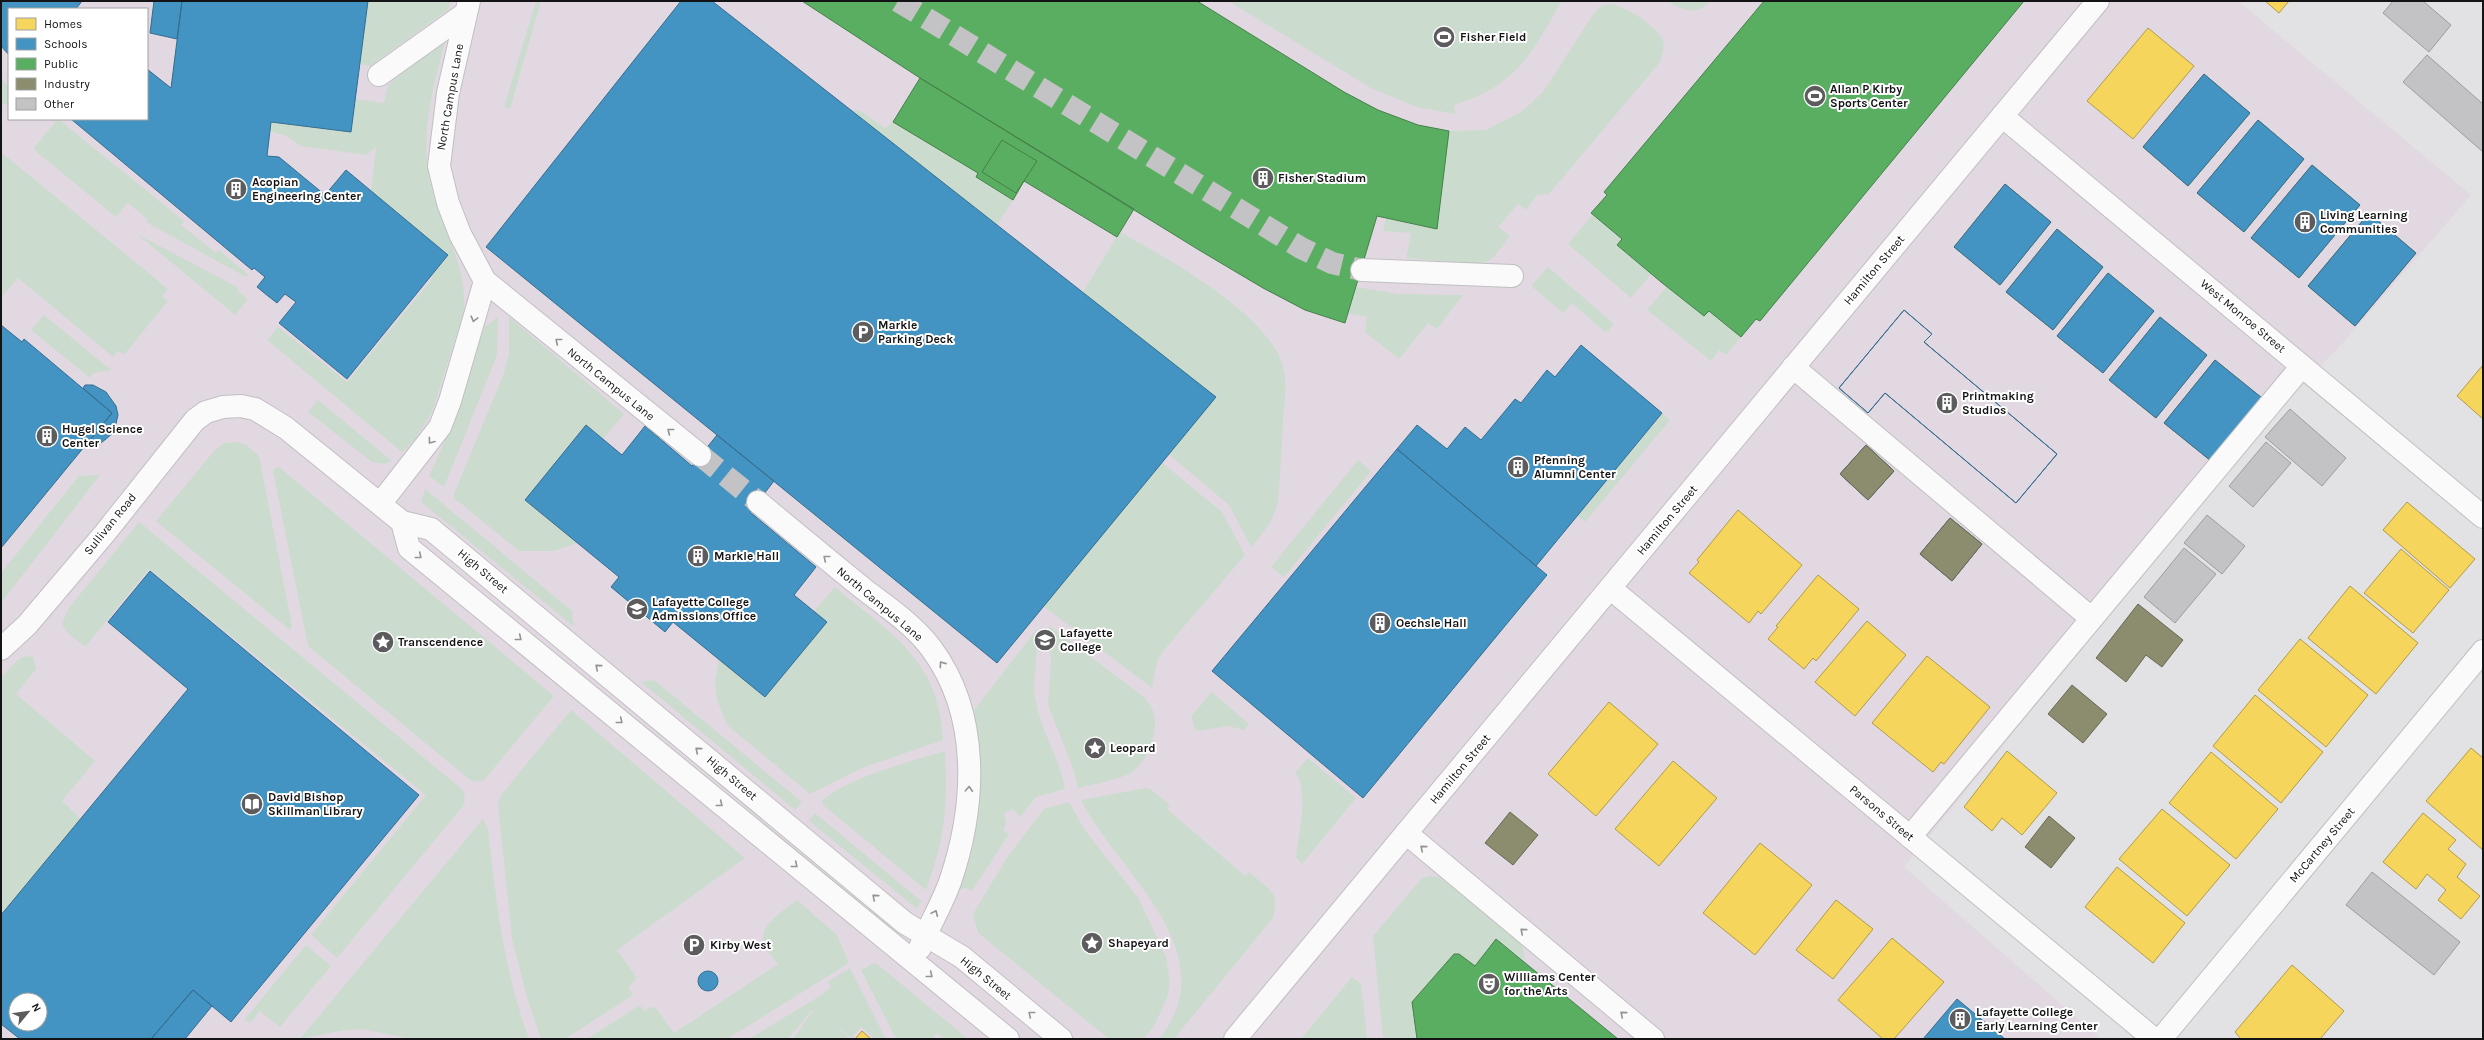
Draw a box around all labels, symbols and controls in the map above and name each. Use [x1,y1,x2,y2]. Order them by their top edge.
legend [8,8,148,120]
text: Homes [44,17,82,31]
sports icon: Fisher Field [1431,24,1457,50]
place label: Fisher Field [1460,30,1526,44]
text: Schools [44,37,87,51]
street label: North Campus Lane [434,43,466,151]
text: Public [44,57,78,71]
text: Industry [44,77,90,91]
place label: Allan P Kirby Sports Center [1830,82,1908,110]
sports icon: Allan P Kirby Sports Center [1802,83,1828,109]
text: Other [44,97,75,111]
building icon: Fisher Stadium [1250,165,1276,191]
place label: Fisher Stadium [1278,171,1366,185]
place label: Acopian Engineering Center [252,175,361,203]
building icon: Acopian Engineering Center [223,176,249,202]
place label: Living Learning Communities [2320,208,2407,236]
building icon: Living Learning Communities [2292,209,2318,235]
street label: Hamilton Street [1841,232,1908,308]
street label: West Monroe Street [2198,276,2289,356]
one-way arrow [470,315,479,322]
place label: Markle Parking Deck [878,318,953,346]
parking icon: Markle Parking Deck [850,319,876,345]
one-way arrow [555,338,562,345]
street label: North Campus Lane [565,345,657,423]
place label: Printmaking Studios [1962,389,2034,417]
building icon: Printmaking Studios [1934,390,1960,416]
place label: Hugel Science Center [62,422,143,450]
building icon: Hugel Science Center [34,423,60,449]
one-way arrow [667,429,674,436]
one-way arrow [429,436,436,443]
place label: Pfenning Alumni Center [1534,453,1616,481]
building icon: Pfenning Alumni Center [1505,454,1531,480]
street label: Hamilton Street [1634,482,1701,558]
street label: Sullivan Road [81,490,139,558]
building icon: Markle Hall [685,543,711,569]
street label: High Street [455,546,511,596]
place label: Markle Hall [714,549,779,563]
one-way arrow [414,551,421,558]
one-way arrow [823,555,830,562]
street label: North Campus Lane [834,564,926,644]
place label: Lafayette College Admissions Office [652,595,756,623]
school or university icon: Lafayette College Admissions Office [624,596,650,622]
building icon: Oechsle Hall [1367,610,1393,636]
place label: Oechsle Hall [1396,616,1467,630]
place label: Lafayette College [1060,626,1113,654]
school or university icon: Lafayette College [1032,627,1058,653]
place icon: Transcendence [370,629,396,655]
one-way arrow [515,634,522,641]
place label: Transcendence [398,635,483,649]
one-way arrow [939,661,947,668]
one-way arrow [595,665,602,672]
one-way arrow [615,716,622,723]
street label: Hamilton Street [1427,731,1494,807]
place icon: Leopard [1082,735,1108,761]
place label: Leopard [1110,741,1156,755]
one-way arrow [695,748,702,755]
street label: High Street [704,753,760,803]
street label: Parsons Street [1847,782,1917,844]
one-way arrow [964,786,973,792]
place label: David Bishop Skillman Library [268,790,363,818]
library icon: David Bishop Skillman Library [239,791,265,817]
one-way arrow [715,799,723,806]
street label: McCartney Street [2286,804,2358,885]
one-way arrow [1421,845,1428,852]
one-way arrow [791,860,798,867]
one-way arrow [872,895,880,902]
one-way arrow [930,910,938,918]
one-way arrow [1521,928,1528,935]
place icon: Shapeyard [1079,930,1105,956]
parking icon: Kirby West [681,932,707,958]
place label: Shapeyard [1108,936,1169,950]
place label: Kirby West [710,938,772,952]
street label: High Street [958,953,1015,1003]
place label: Williams Center for the Arts [1504,970,1596,998]
one-way arrow [926,971,933,978]
theatre icon: Williams Center for the Arts [1476,971,1502,997]
north arrow [8,992,48,1032]
text: N [29,1001,44,1014]
place label: Lafayette College Early Learning Center [1976,1005,2098,1033]
building icon: Lafayette College Early Learning Center [1947,1006,1973,1032]
one-way arrow [1028,1012,1035,1019]
one-way arrow [1621,1012,1628,1019]

